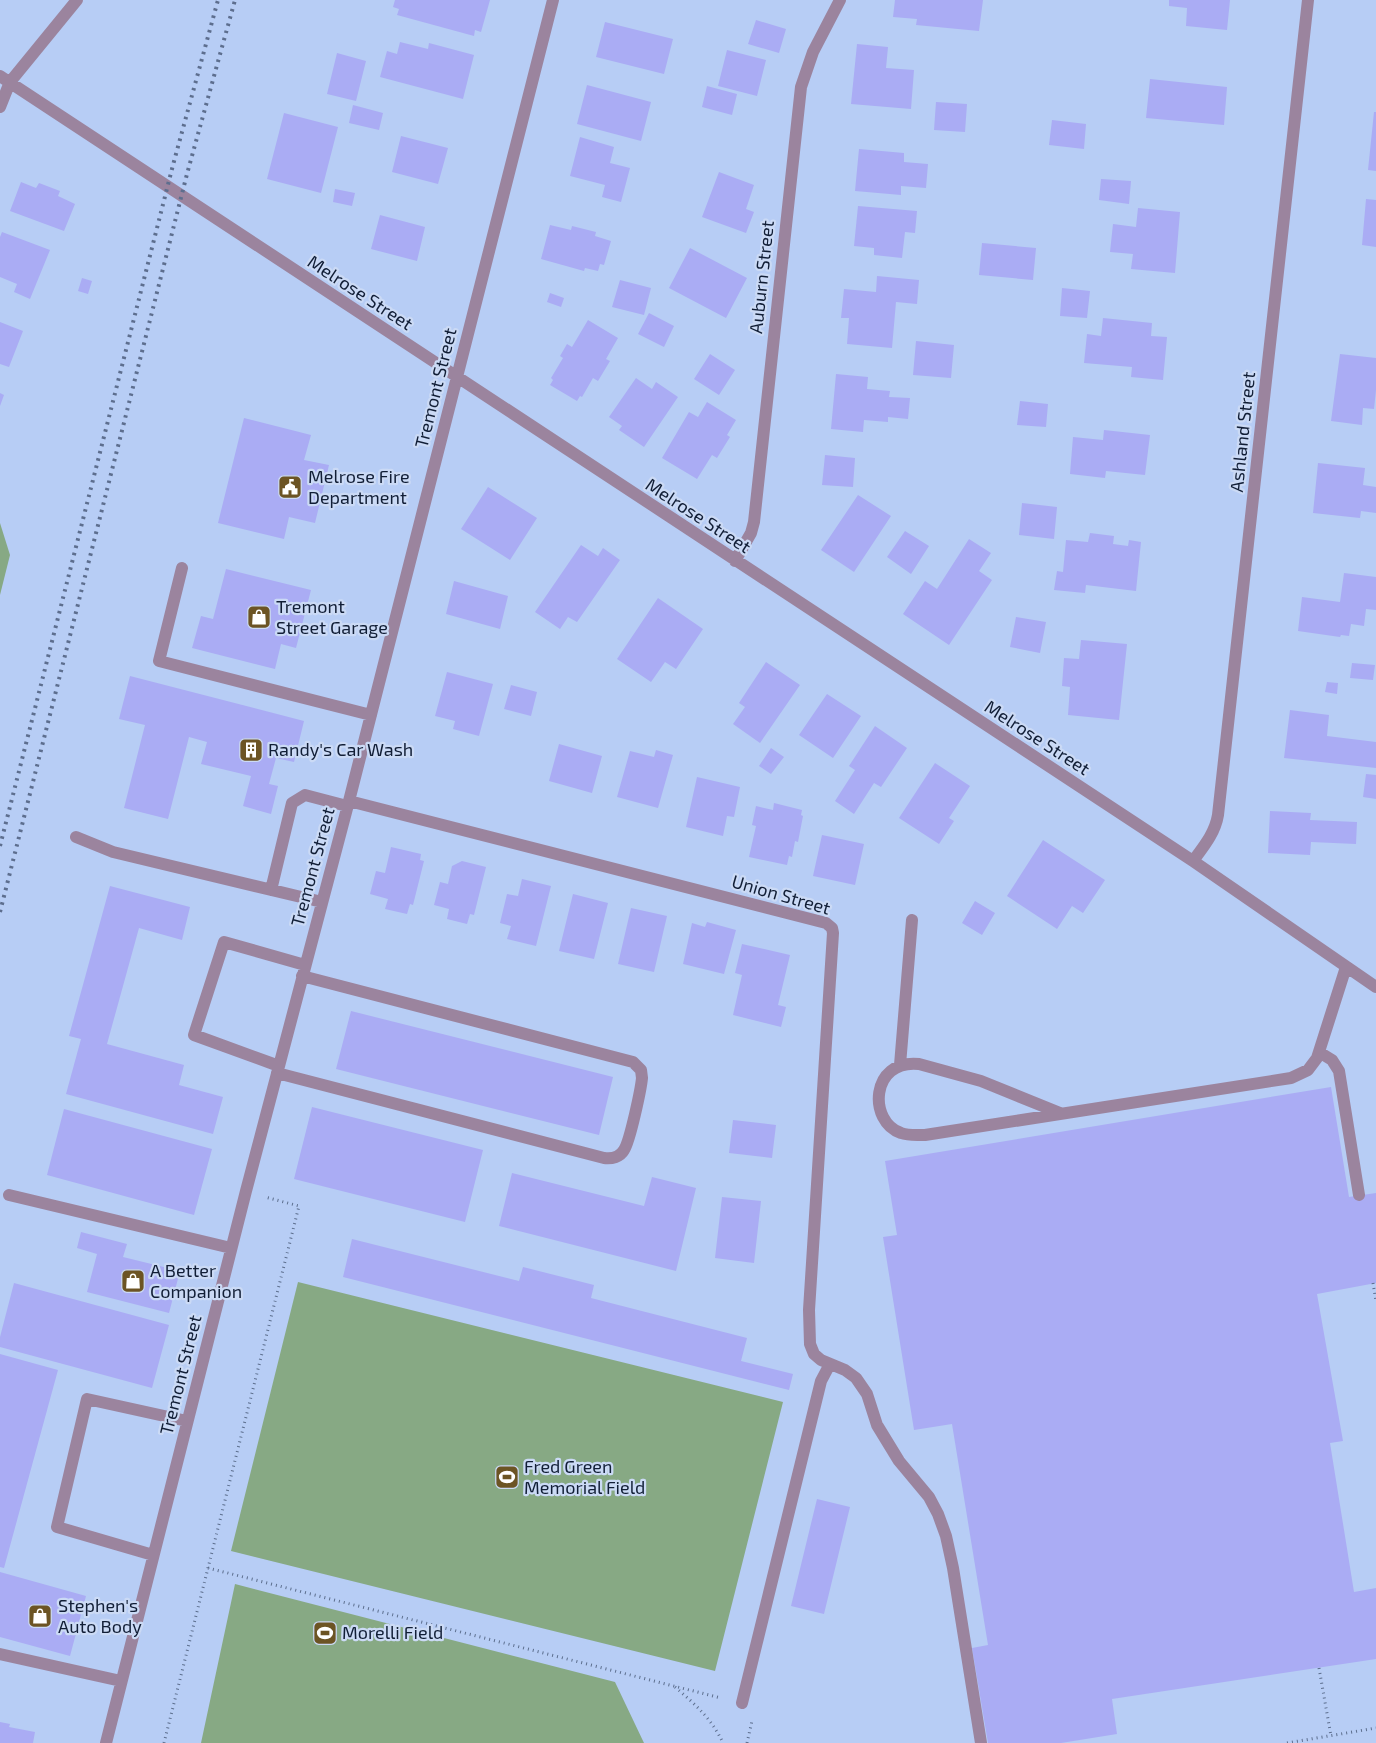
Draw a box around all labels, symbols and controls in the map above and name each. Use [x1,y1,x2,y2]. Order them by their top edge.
street label: Auburn Street [744,219,778,335]
street label: Melrose Street [304,250,417,334]
street label: Tremont Street [410,325,461,450]
street label: Ashland Street [1225,371,1259,493]
place label: Melrose Fire Department [308,465,410,508]
street label: Melrose Street [642,473,755,557]
public building icon: Melrose Fire Department [277,474,303,500]
place label: Tremont Street Garage [276,595,388,638]
shop icon: Tremont Street Garage [246,604,272,630]
street label: Melrose Street [981,695,1094,779]
building icon: Randy's Car Wash [238,737,264,763]
place label: Randy's Car Wash [268,738,413,760]
street label: Tremont Street [286,804,339,929]
street label: Union Street [729,869,833,919]
place label: A Better Companion [150,1259,242,1302]
shop icon: A Better Companion [120,1268,146,1294]
street label: Tremont Street [155,1312,206,1437]
place label: Fred Green Memorial Field [524,1455,645,1498]
sports icon: Fred Green Memorial Field [494,1464,520,1490]
place label: Stephen's Auto Body [58,1594,142,1637]
shop icon: Stephen's Auto Body [27,1603,53,1629]
sports icon: Morelli Field [312,1620,338,1646]
place label: Morelli Field [342,1621,443,1643]

